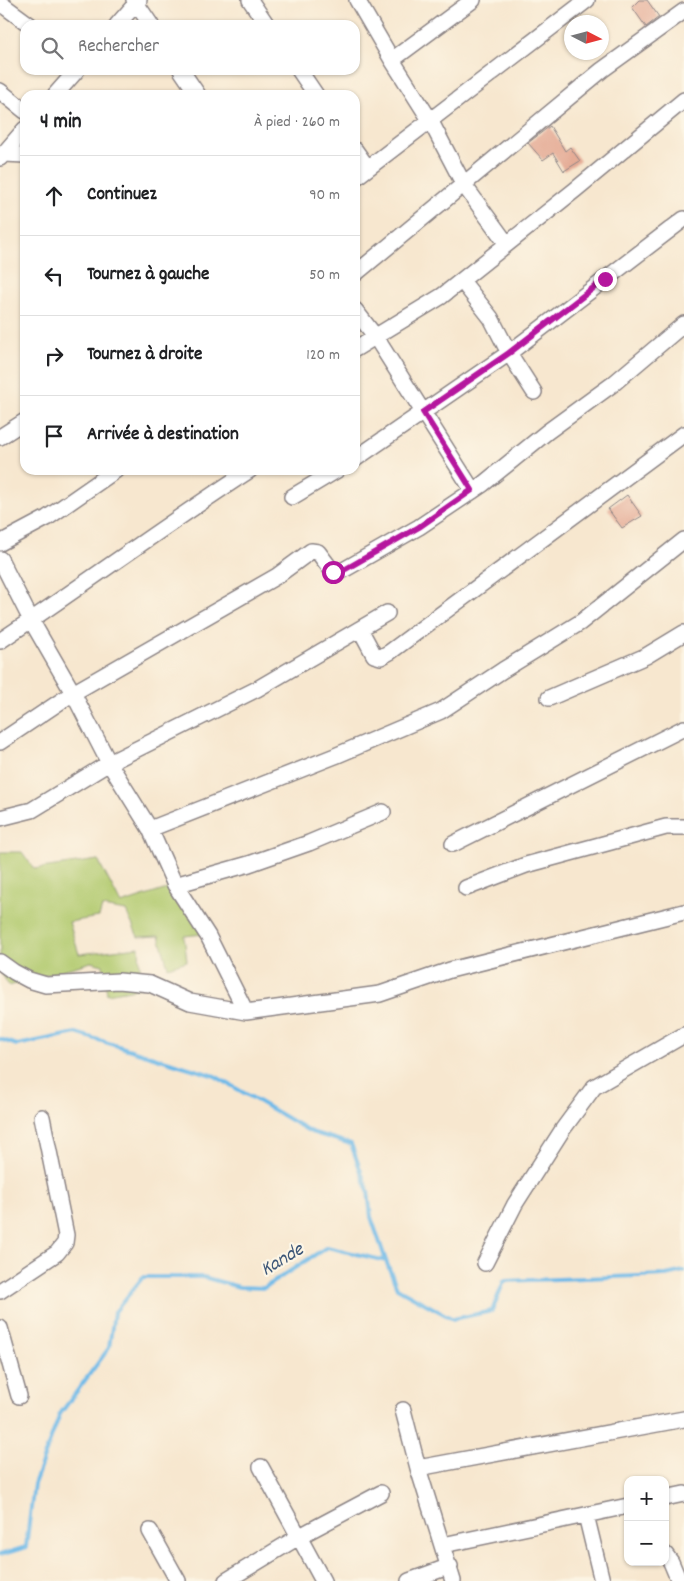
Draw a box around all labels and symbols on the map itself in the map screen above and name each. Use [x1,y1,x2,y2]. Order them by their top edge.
north arrow [564,15,609,60]
route end [594,268,617,291]
route start [322,561,345,584]
water label: Kande [256,1236,311,1284]

